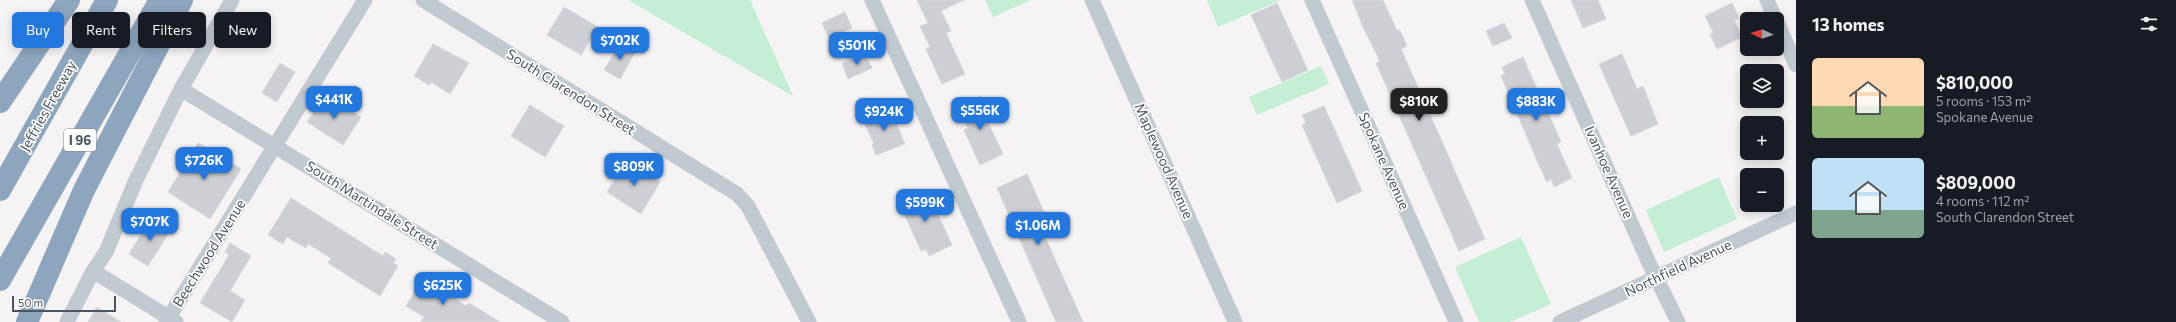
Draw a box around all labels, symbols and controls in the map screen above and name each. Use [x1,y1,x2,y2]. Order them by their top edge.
chip: Buy [12,12,64,48]
chip: Rent [72,12,130,48]
chip: Filters [138,12,206,48]
chip: New [214,12,271,48]
north arrow [1740,12,1784,56]
map controls [1740,12,1784,212]
icon: filters [2138,13,2160,35]
text: 13 homes [1812,14,1885,35]
pin: $702K [592,27,648,61]
text: $702K [600,32,640,48]
pin: $501K [829,32,885,66]
text: $501K [838,37,876,53]
street label: South Clarendon Street [504,45,639,138]
street label: Jeffries Freeway [16,57,79,154]
button: layers [1740,64,1784,108]
text: $810,000 [1936,72,2013,93]
icon: home [1844,74,1892,122]
pin: $441K [306,86,362,120]
pin: $810K [1391,88,1447,122]
pin: $883K [1508,88,1564,122]
text: $441K [315,91,353,107]
text: $810K [1399,93,1439,109]
text: $883K [1516,93,1556,109]
text: 5 rooms · 153 m² [1936,93,2031,109]
pin: $556K [952,97,1008,131]
pin: $924K [856,98,912,132]
street label: Maplewood Avenue [1131,100,1198,221]
text: $556K [960,102,1000,118]
text: $924K [864,103,904,119]
text: Spokane Avenue [1936,109,2033,125]
street label: Spokane Avenue [1355,110,1413,212]
button: + [1740,116,1784,160]
street label: Ivanhoe Avenue [1581,123,1637,221]
road number: I 96 [64,129,96,151]
pin: $726K [176,147,232,181]
text: $726K [184,152,224,168]
pin: $809K [606,153,662,187]
street label: South Martindale Street [303,157,442,252]
text: $809K [613,158,655,174]
button: − [1740,168,1784,212]
text: $809,000 [1936,172,2016,193]
icon: home [1844,174,1892,222]
pin: $599K [897,189,953,223]
text: 4 rooms · 112 m² [1936,193,2029,209]
text: $599K [905,194,945,210]
street label: Beechwood Avenue [169,196,249,310]
pin: $707K [122,208,178,242]
text: South Clarendon Street [1936,209,2074,225]
pin: $1.06M [1005,212,1071,246]
text: $707K [130,213,170,229]
text: $1.06M [1015,217,1061,233]
street label: Northfield Avenue [1622,235,1734,300]
pin: $625K [415,272,471,306]
text: $625K [423,277,463,293]
scale bar [12,294,116,313]
text: 50 m [18,296,43,309]

